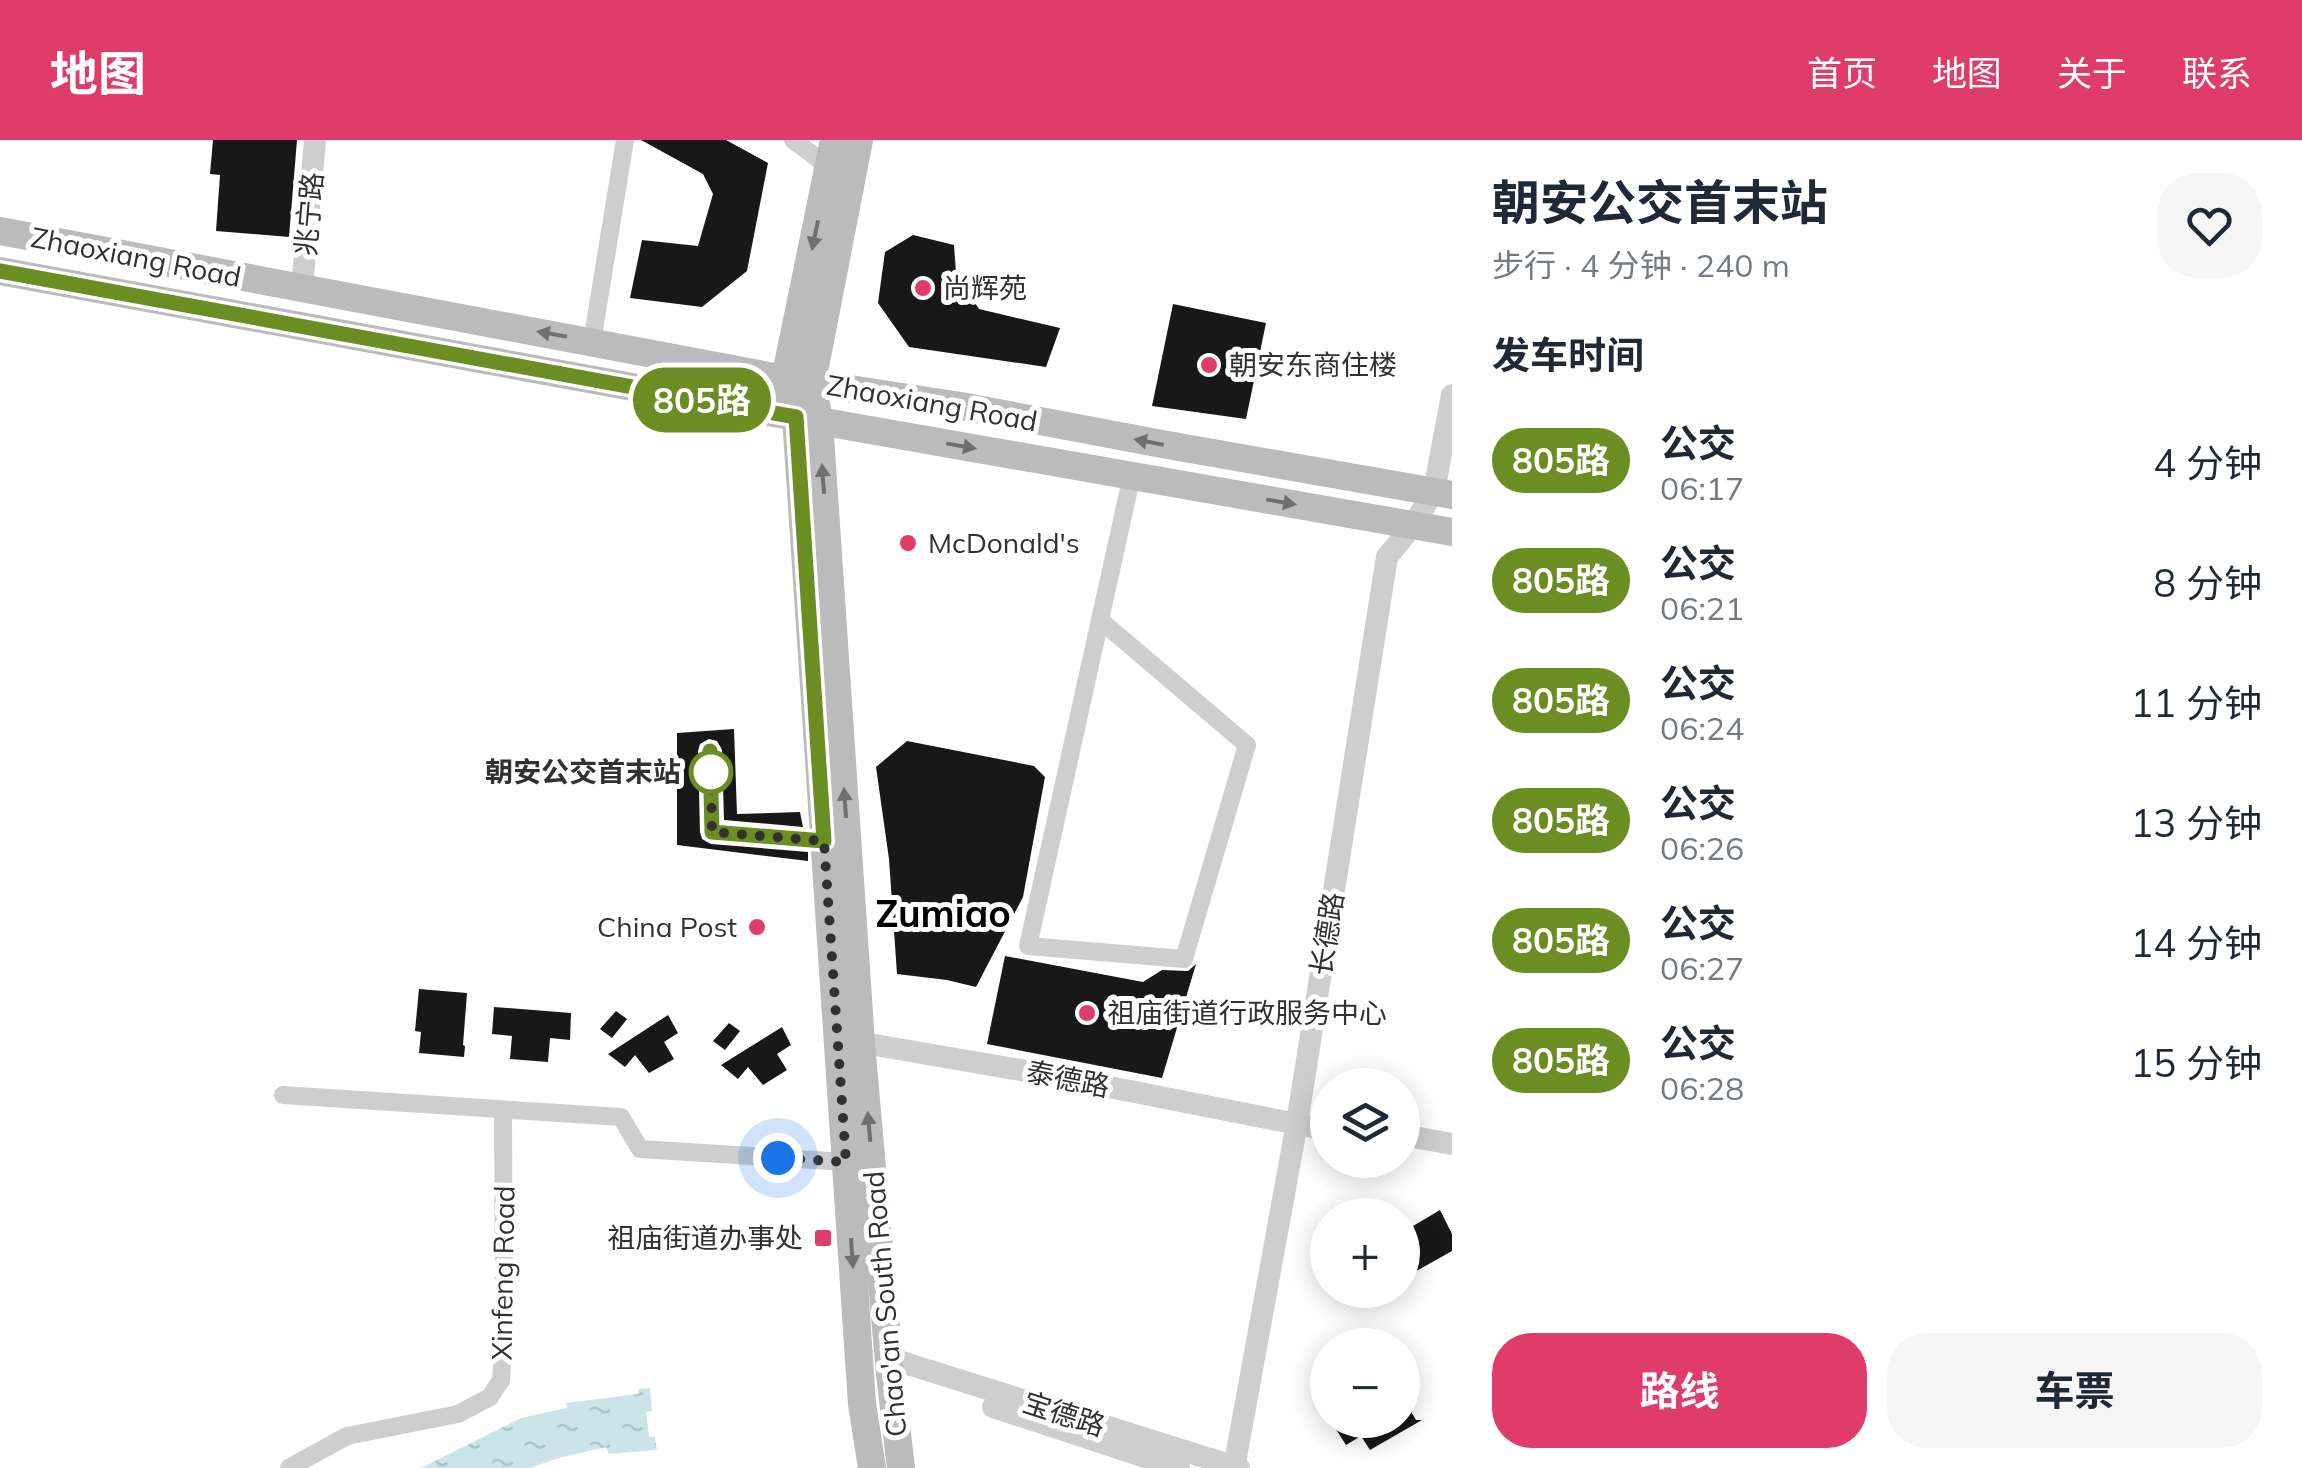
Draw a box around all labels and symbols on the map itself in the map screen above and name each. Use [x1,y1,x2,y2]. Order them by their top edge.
street label: 兆宁路 [287,171,330,257]
street label: Zhaoxiang Road [28,219,244,294]
one-way arrow [806,220,822,251]
place label: 尚辉苑 [943,270,1027,305]
marker: 尚辉苑 [912,277,934,299]
one-way arrow [535,326,567,341]
place label: 朝安东商住楼 [1229,347,1397,382]
marker: 朝安东商住楼 [1198,354,1220,376]
street label: Zhaoxiang Road [824,367,1040,438]
line badge: 805路 [632,368,772,432]
one-way arrow [1133,434,1164,449]
one-way arrow [946,439,977,454]
one-way arrow [815,462,831,494]
one-way arrow [1266,495,1298,510]
place label: McDonald's [928,525,1080,560]
marker: McDonald's [897,532,919,554]
marker: 朝安公交首末站 [690,751,732,793]
place label: 朝安公交首末站 [485,754,681,789]
one-way arrow [837,787,853,818]
district label: Zumiao [875,889,1011,937]
street label: 长德路 [1303,890,1350,978]
place label: China Post [597,909,737,944]
marker: China Post [746,916,768,938]
place label: 祖庙街道行政服务中心 [1107,995,1387,1030]
marker: 祖庙街道行政服务中心 [1076,1002,1098,1024]
street label: 泰德路 [1024,1053,1113,1104]
one-way arrow [860,1111,876,1143]
your location [753,1133,803,1183]
street label: Chao'an South Road [855,1170,914,1438]
street label: Xinfeng Road [483,1185,522,1361]
place label: 祖庙街道办事处 [607,1220,803,1255]
marker: 祖庙街道办事处 [812,1227,834,1249]
one-way arrow [844,1237,860,1269]
street label: 宝德路 [1019,1384,1110,1443]

